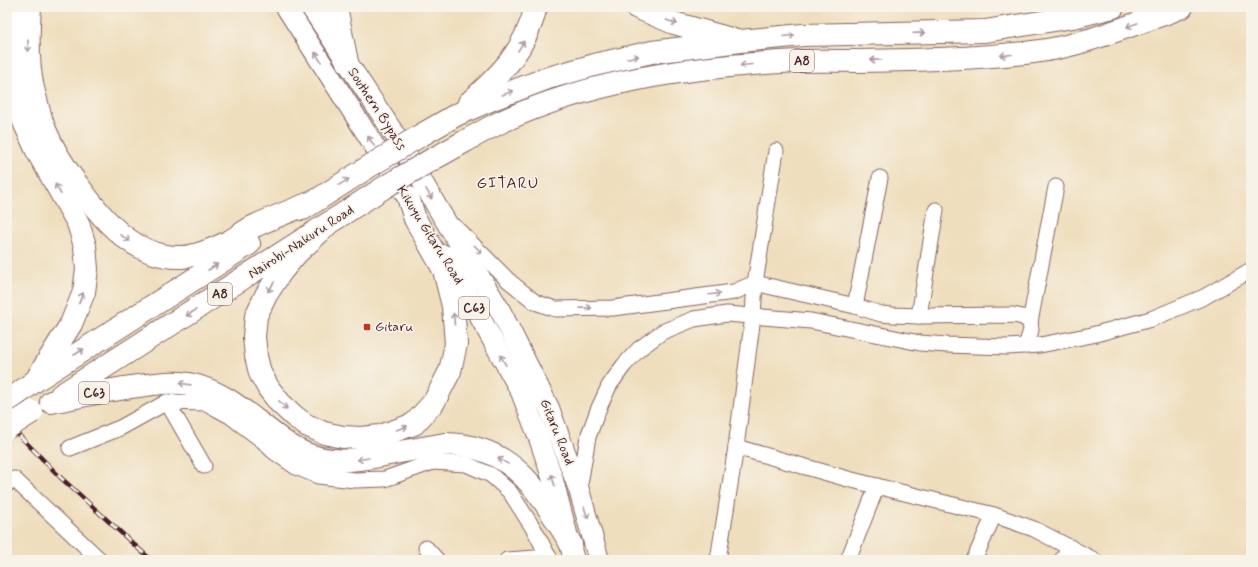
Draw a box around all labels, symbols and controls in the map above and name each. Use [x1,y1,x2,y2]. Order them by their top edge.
one-way arrow [666,18,678,26]
one-way arrow [1127,22,1139,30]
one-way arrow [912,29,925,37]
one-way arrow [782,33,795,40]
one-way arrow [24,39,32,52]
one-way arrow [517,41,525,52]
road number: A8 [790,50,814,72]
one-way arrow [313,51,321,63]
one-way arrow [1000,51,1013,58]
one-way arrow [626,52,639,60]
one-way arrow [870,56,883,64]
one-way arrow [740,61,753,68]
street label: Southern Bypass [343,64,411,154]
one-way arrow [502,89,514,97]
one-way arrow [367,136,375,147]
district label: GITARU [477,173,539,194]
one-way arrow [338,178,350,186]
street label: Kikuyu Gitaru Road [392,182,468,288]
one-way arrow [54,183,62,195]
one-way arrow [426,188,434,200]
street label: Nairobi-Nakuru Road [245,201,357,283]
one-way arrow [119,234,130,242]
one-way arrow [473,244,483,254]
one-way arrow [207,263,218,271]
one-way arrow [267,281,275,292]
road number: A8 [208,283,232,305]
one-way arrow [708,290,721,298]
one-way arrow [78,293,86,305]
road number: C63 [459,297,489,319]
one-way arrow [579,305,592,312]
one-way arrow [185,309,197,317]
one-way arrow [450,313,457,326]
place label: Gitaru [375,318,413,336]
marker: Gitaru [362,322,372,332]
one-way arrow [73,348,85,356]
one-way arrow [499,354,507,366]
one-way arrow [179,380,192,388]
road number: C63 [79,382,109,404]
street label: Gitaru Road [536,396,578,468]
one-way arrow [278,400,288,410]
one-way arrow [396,424,408,432]
one-way arrow [357,455,370,463]
one-way arrow [497,456,509,464]
one-way arrow [549,473,556,486]
one-way arrow [583,506,590,519]

